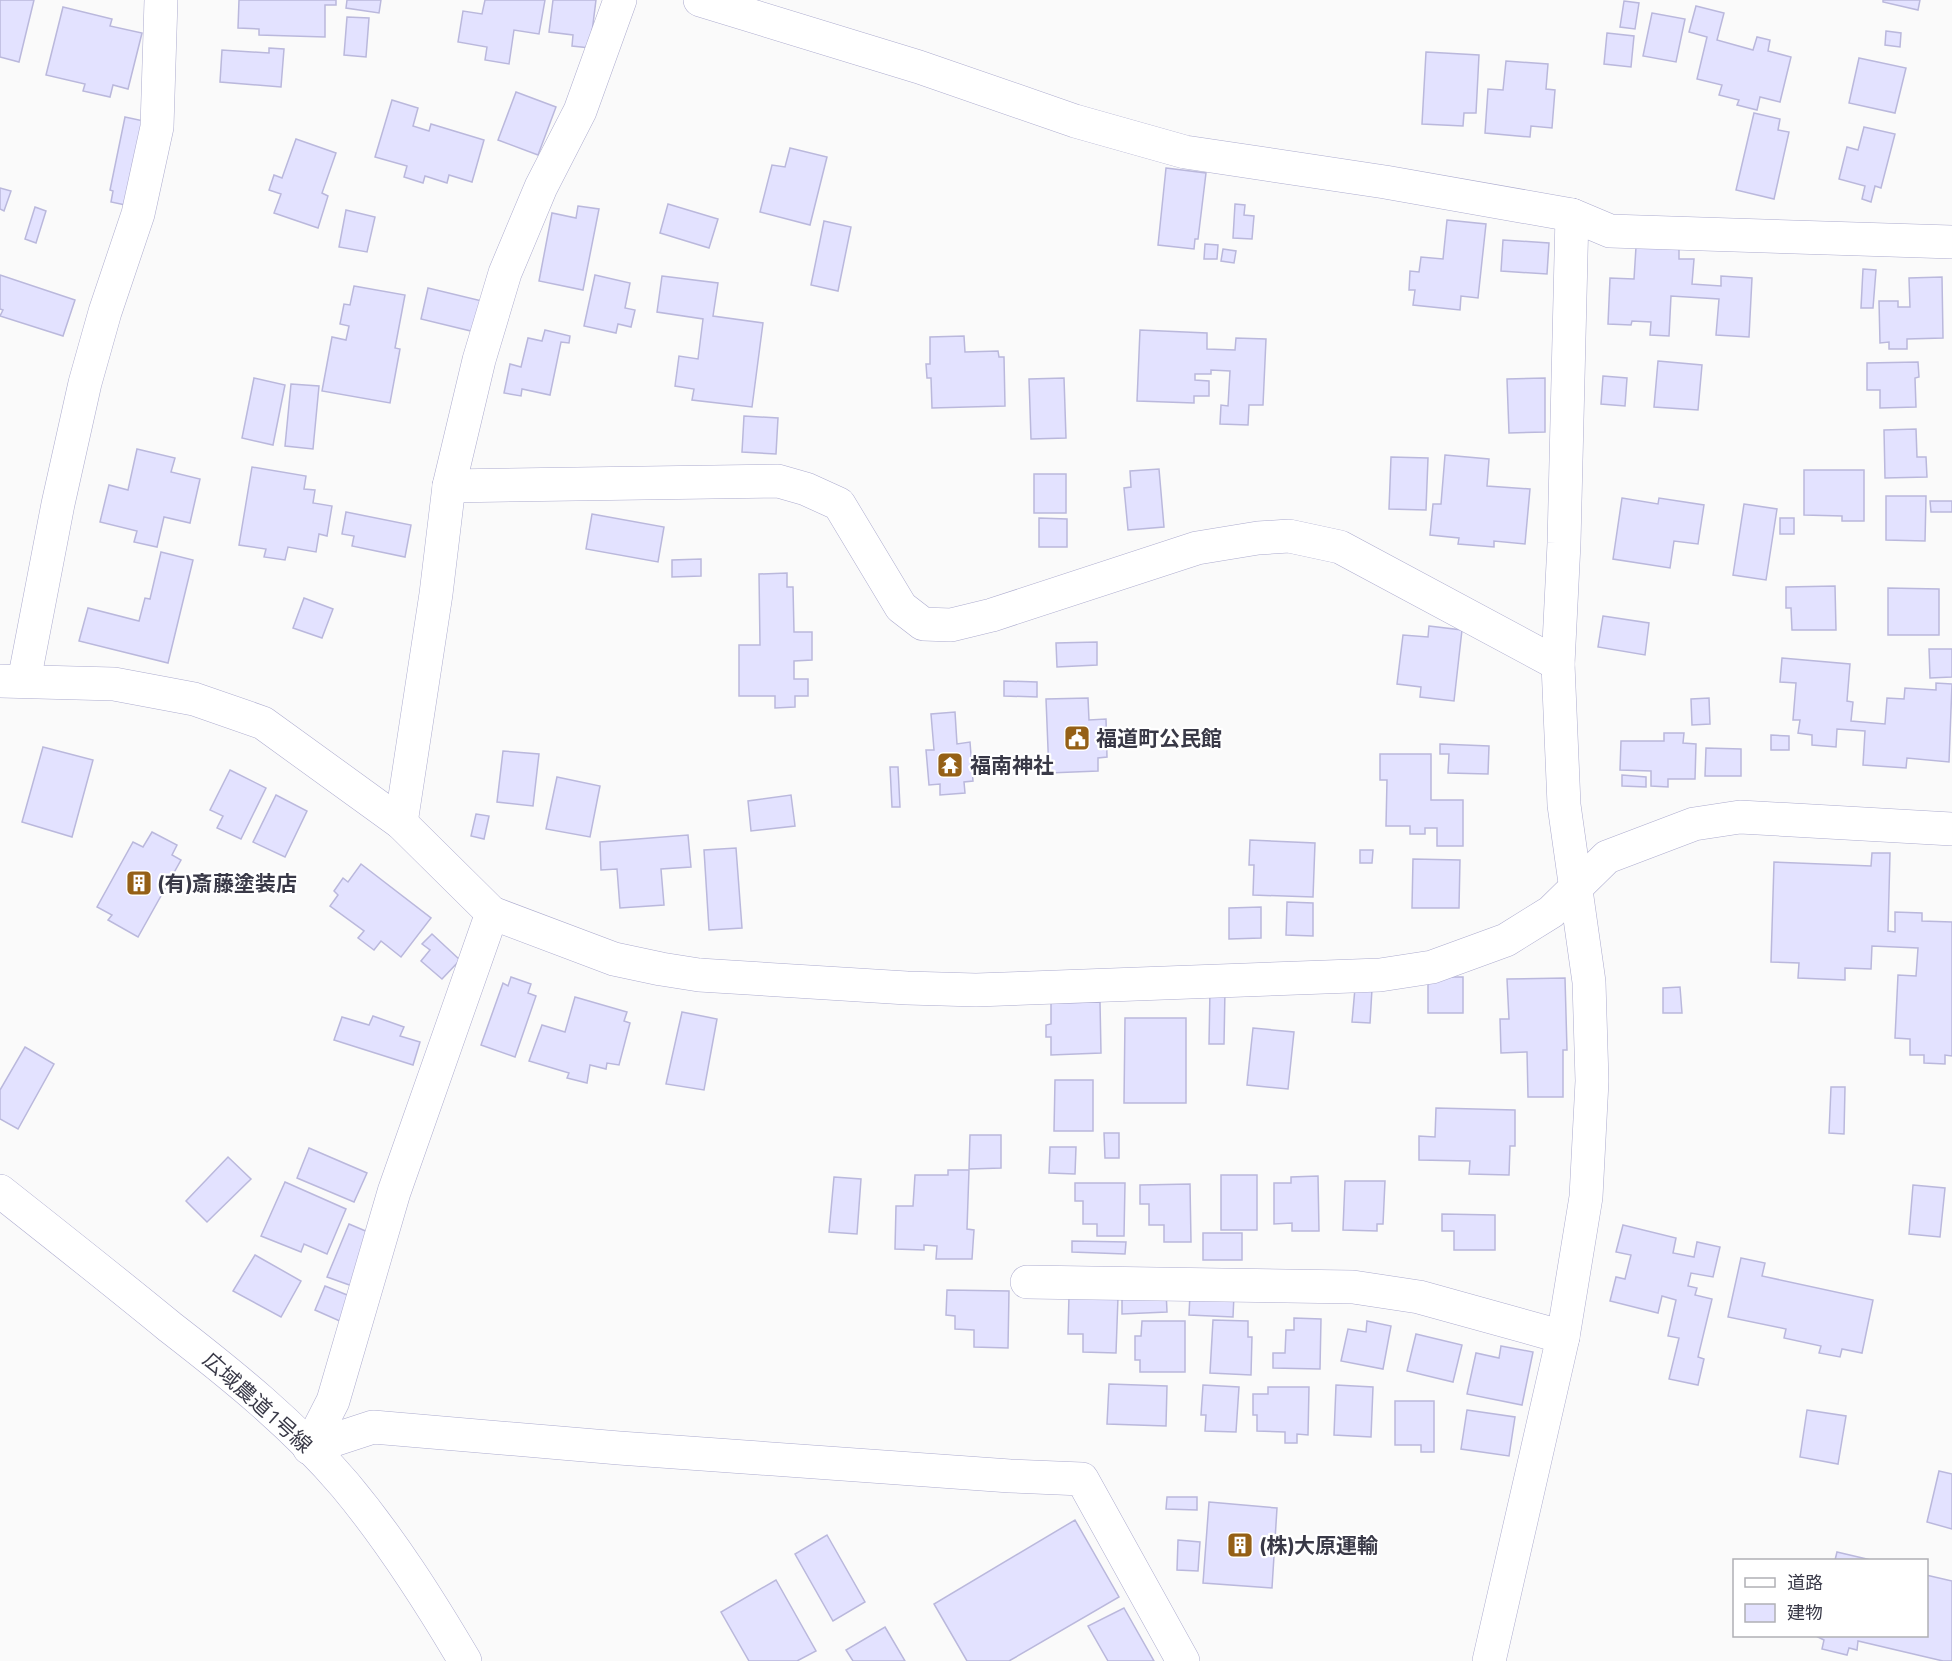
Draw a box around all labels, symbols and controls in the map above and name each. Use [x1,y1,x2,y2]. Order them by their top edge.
place label: 福道町公民館 [1096,722,1222,754]
public building icon: 福道町公民館 [1062,723,1092,753]
place label: 福南神社 [970,749,1054,781]
temple icon: 福南神社 [935,750,965,780]
place label: (有)斎藤塗装店 [158,867,297,899]
building icon: (有)斎藤塗装店 [124,868,154,898]
street label: 広域農道1号線 [196,1344,320,1460]
place label: (株)大原運輸 [1260,1529,1378,1561]
building icon: (株)大原運輸 [1225,1530,1255,1560]
legend [1733,1559,1928,1637]
text: 道路 [1787,1569,1823,1596]
text: 建物 [1787,1599,1823,1626]

